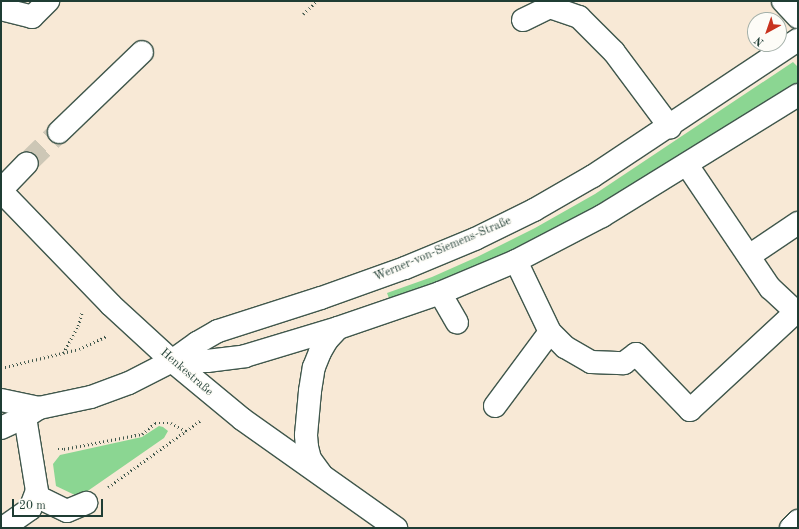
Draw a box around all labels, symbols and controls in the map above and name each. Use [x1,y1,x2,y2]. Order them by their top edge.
north arrow [747,12,787,52]
text: N [753,34,766,48]
street label: Werner-von-Siemens-Straße [372,214,514,286]
street label: Henkestraße [157,346,215,400]
scale bar [14,491,105,517]
text: 20 m [19,500,46,512]

